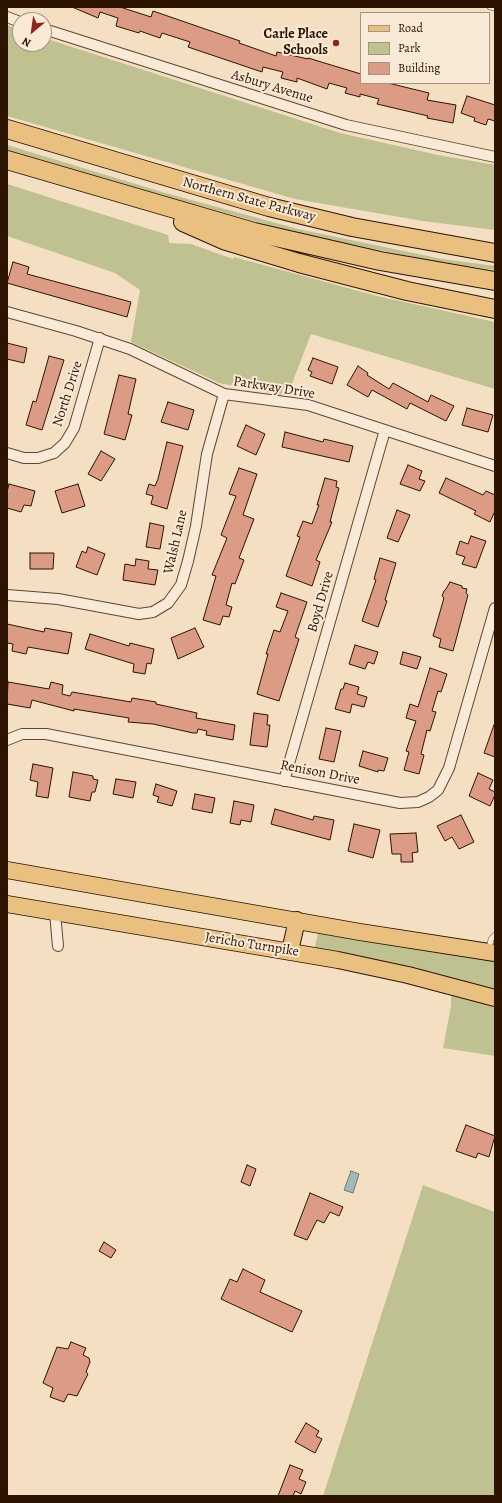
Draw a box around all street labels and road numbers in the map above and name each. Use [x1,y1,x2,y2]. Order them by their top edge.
street label: Asbury Avenue [229,67,315,107]
street label: Northern State Parkway [181,174,317,226]
street label: North Drive [49,359,87,429]
street label: Parkway Drive [232,373,316,403]
street label: Walsh Lane [160,508,192,576]
street label: Boyd Drive [304,570,338,634]
street label: Renison Drive [279,757,361,789]
street label: Jericho Turnpike [204,929,300,961]

